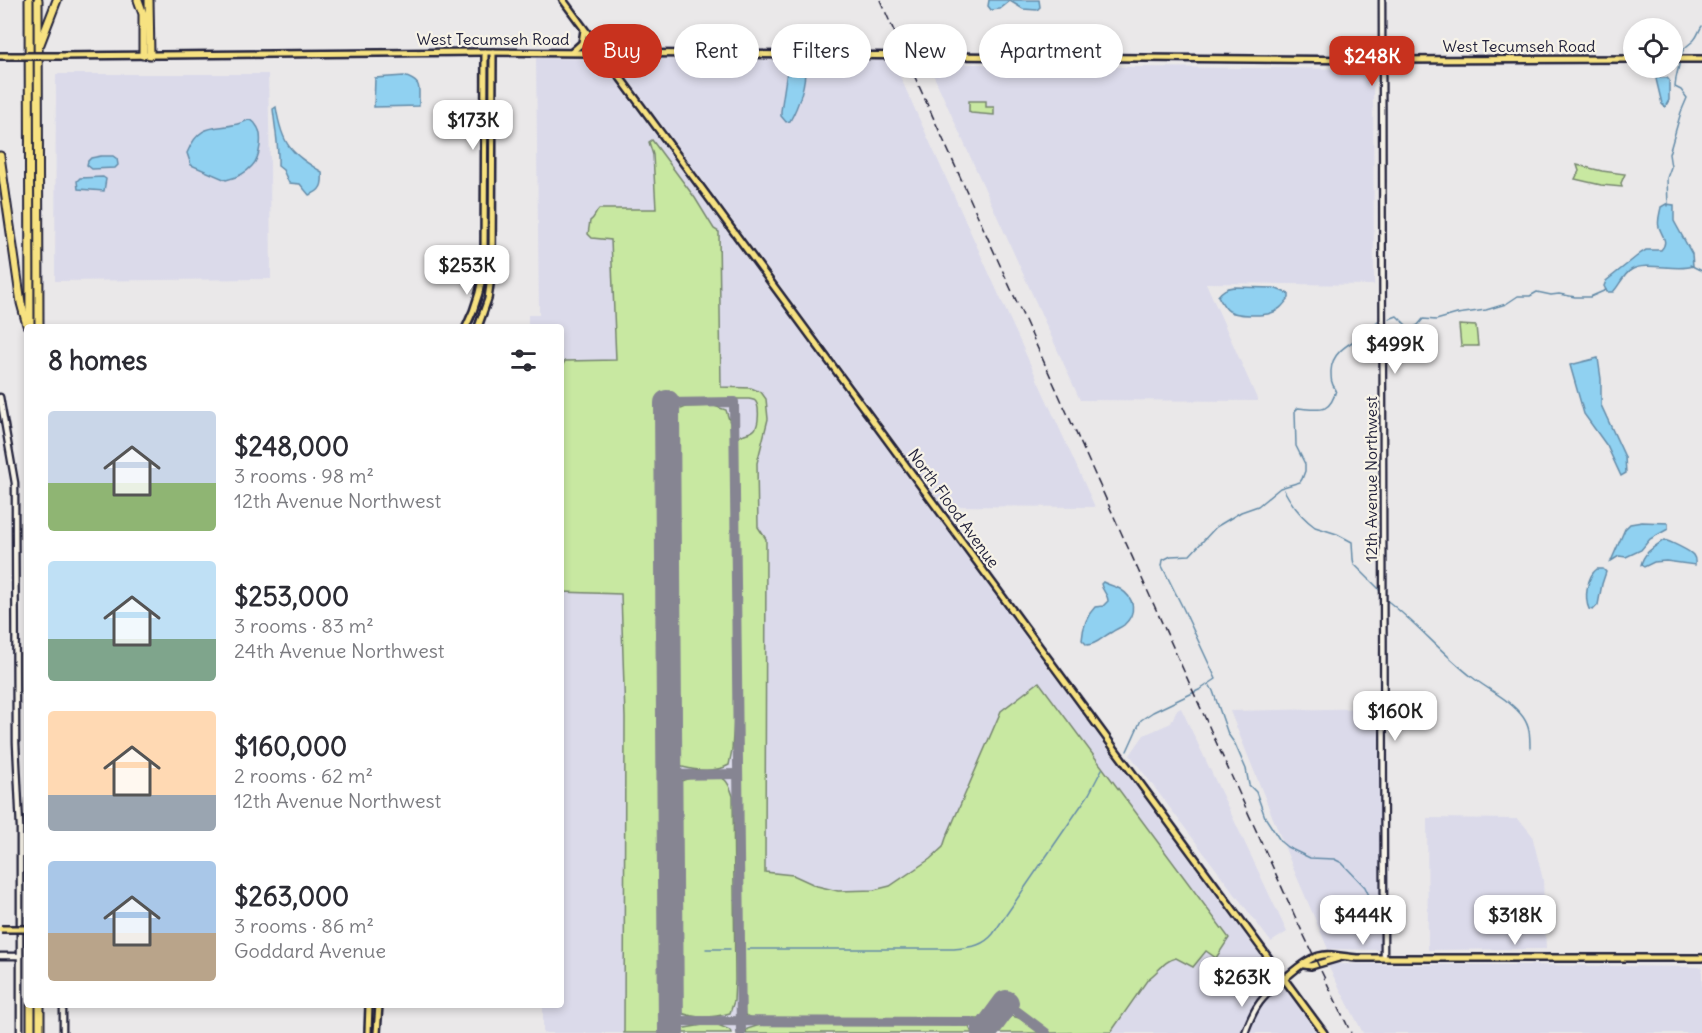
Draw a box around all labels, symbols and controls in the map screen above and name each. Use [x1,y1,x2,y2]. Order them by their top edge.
map controls [1623,18,1683,78]
button: locate [1623,18,1683,78]
chip: Buy [582,24,662,78]
chip: Rent [674,24,759,78]
chip: Filters [771,24,871,78]
chip: New [883,24,967,78]
chip: Apartment [979,24,1123,78]
street label: West Tecumseh Road [417,29,569,49]
pin: $248K [1330,36,1414,87]
street label: West Tecumseh Road [1443,36,1595,56]
text: $248K [1343,43,1401,68]
pin: $173K [431,100,515,151]
text: $173K [447,107,499,132]
pin: $253K [425,245,509,296]
text: $253K [438,252,496,277]
pin: $499K [1353,324,1437,375]
text: $499K [1366,331,1424,356]
text: 8 homes [48,344,147,377]
icon: filters [507,344,540,377]
street label: 12th Avenue Northwest [1361,395,1381,562]
text: $248,000 [234,430,349,463]
icon: home [96,435,168,507]
street label: North Flood Avenue [904,445,1004,571]
text: 3 rooms · 98 m² [234,463,374,488]
text: 12th Avenue Northwest [234,488,441,513]
text: $253,000 [234,580,349,613]
icon: home [96,585,168,657]
text: 3 rooms · 83 m² [234,613,374,638]
text: 24th Avenue Northwest [234,638,445,663]
pin: $160K [1353,691,1437,742]
text: $160K [1367,698,1423,723]
text: $160,000 [234,730,347,763]
icon: home [96,735,168,807]
text: 2 rooms · 62 m² [234,763,373,788]
text: 12th Avenue Northwest [234,788,441,813]
text: $263,000 [234,880,349,913]
icon: home [96,885,168,957]
pin: $444K [1321,895,1405,946]
pin: $318K [1473,895,1557,946]
text: $444K [1334,902,1392,927]
text: $318K [1488,902,1542,927]
text: 3 rooms · 86 m² [234,913,374,938]
text: Goddard Avenue [234,938,386,963]
pin: $263K [1200,957,1284,1008]
text: $263K [1213,964,1271,989]

